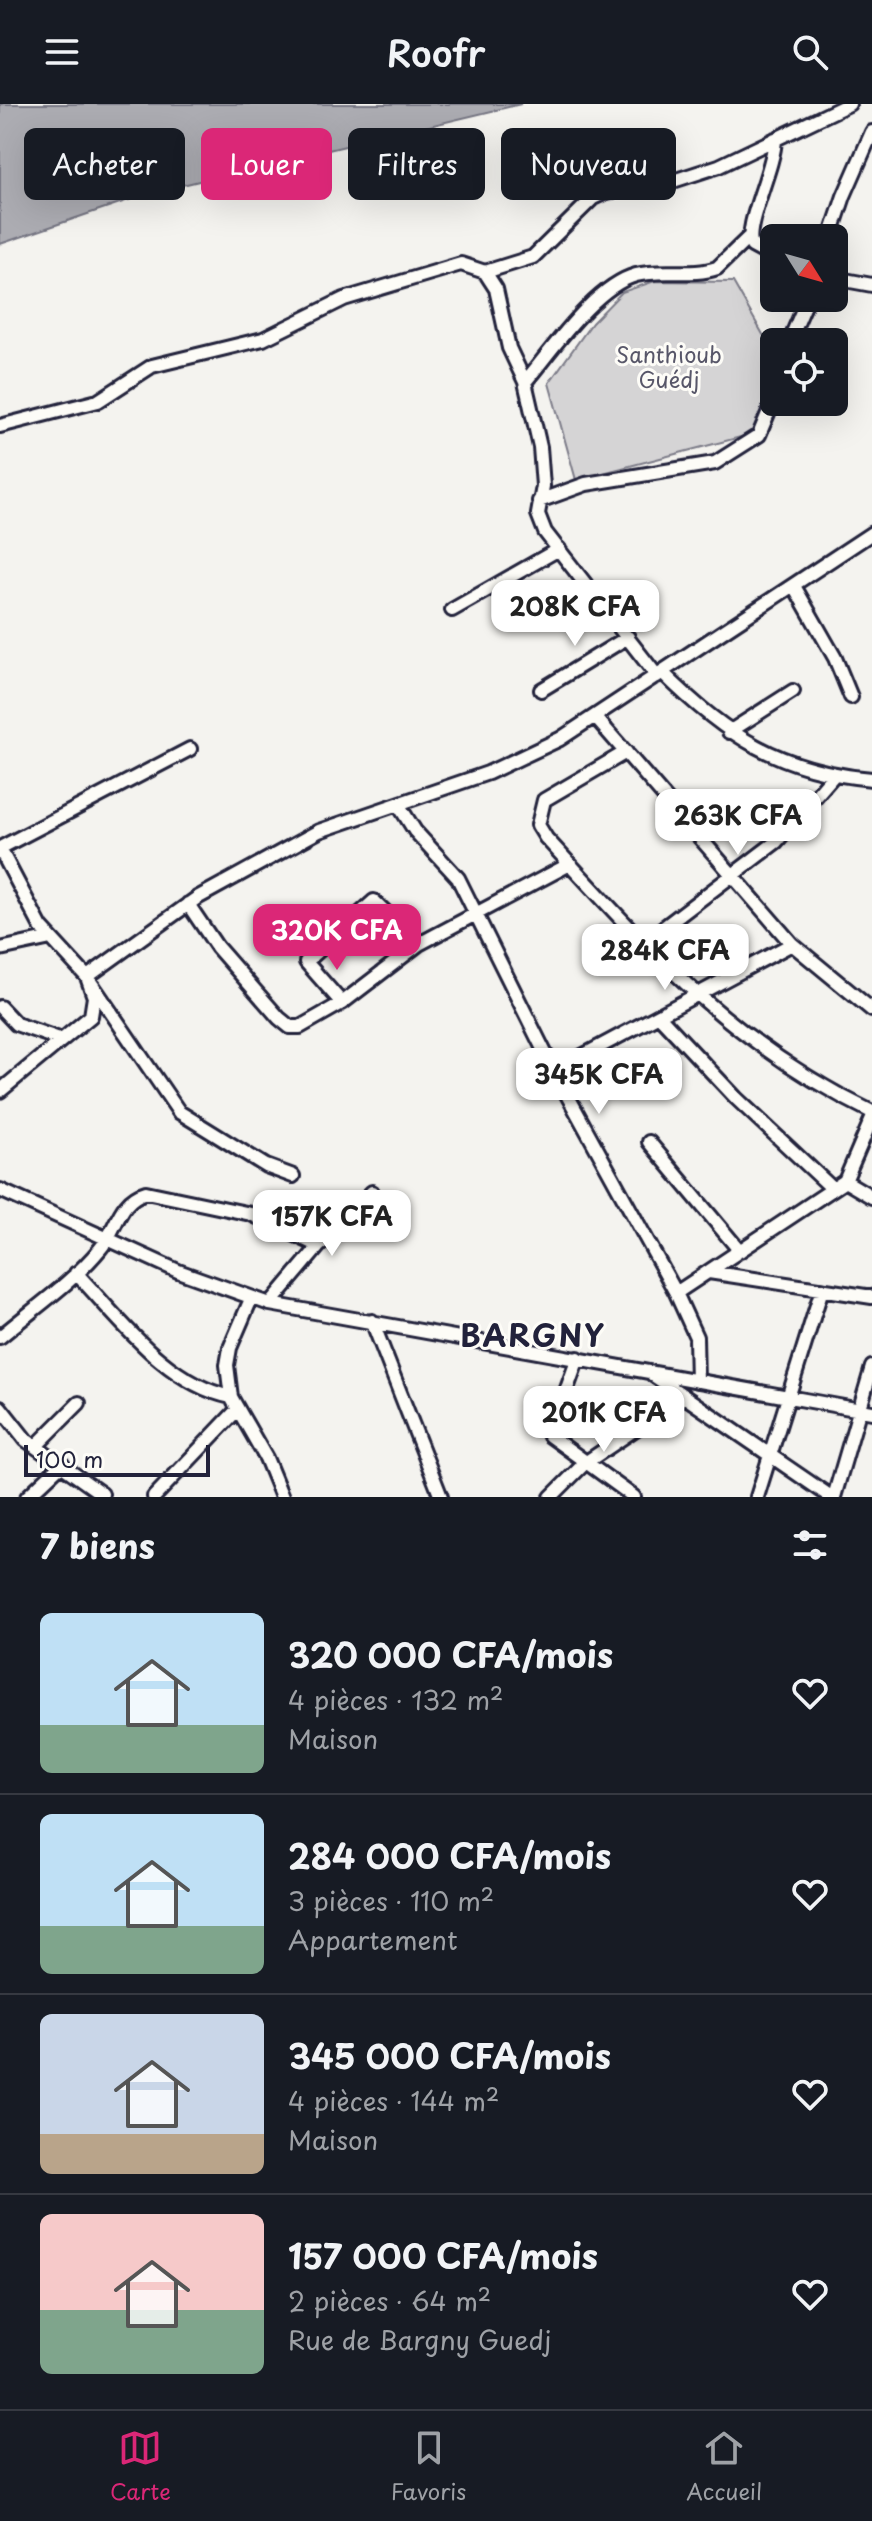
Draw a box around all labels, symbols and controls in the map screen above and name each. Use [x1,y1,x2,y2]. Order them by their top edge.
text: Roofr [387,25,485,79]
icon: menu [40,30,84,74]
icon: search [788,30,832,74]
chip: Acheter [24,128,185,200]
chip: Louer [201,128,332,200]
chip: Filtres [348,128,485,200]
chip: Nouveau [501,128,676,200]
north arrow [760,224,848,312]
map controls [760,224,848,416]
button: locate [760,328,848,416]
park label: Santhioub Guédj [616,337,722,395]
pin: 208K CFA [492,580,658,648]
text: 208K CFA [509,586,641,625]
pin: 263K CFA [655,789,821,857]
text: 263K CFA [673,795,803,834]
pin: 320K CFA [254,904,420,972]
text: 320K CFA [271,910,403,949]
pin: 284K CFA [582,924,748,992]
text: 284K CFA [600,930,730,969]
pin: 345K CFA [516,1048,682,1116]
text: 345K CFA [534,1054,664,1093]
pin: 157K CFA [249,1190,415,1258]
text: 157K CFA [271,1196,393,1235]
district label: BARGNY [460,1312,606,1357]
pin: 201K CFA [521,1386,687,1454]
text: 201K CFA [541,1392,667,1431]
scale bar [24,1441,210,1477]
text: 100 m [36,1442,103,1475]
text: 7 biens [40,1519,155,1571]
icon: filters [788,1523,832,1567]
text: 320 000 CFA/mois [288,1628,613,1680]
icon: home [104,1645,200,1741]
icon: heart [788,1671,832,1715]
text: 4 pièces · 132 m² [288,1680,503,1719]
text: Maison [288,1719,378,1758]
text: 284 000 CFA/mois [288,1829,611,1881]
icon: home [104,1846,200,1942]
icon: heart [788,1872,832,1916]
text: 3 pièces · 110 m² [288,1881,494,1920]
text: Appartement [288,1920,458,1959]
text: 345 000 CFA/mois [288,2029,611,2081]
icon: home [104,2046,200,2142]
icon: heart [788,2072,832,2116]
text: 4 pièces · 144 m² [288,2081,499,2120]
text: Maison [288,2120,378,2159]
text: 157 000 CFA/mois [288,2229,598,2281]
icon: home [104,2246,200,2342]
icon: heart [788,2272,832,2316]
text: 2 pièces · 64 m² [288,2281,491,2320]
text: Rue de Bargny Guedj [288,2320,551,2359]
tab: Carte [110,2426,171,2507]
tab: Favoris [391,2426,466,2507]
tab: Accueil [686,2426,762,2507]

